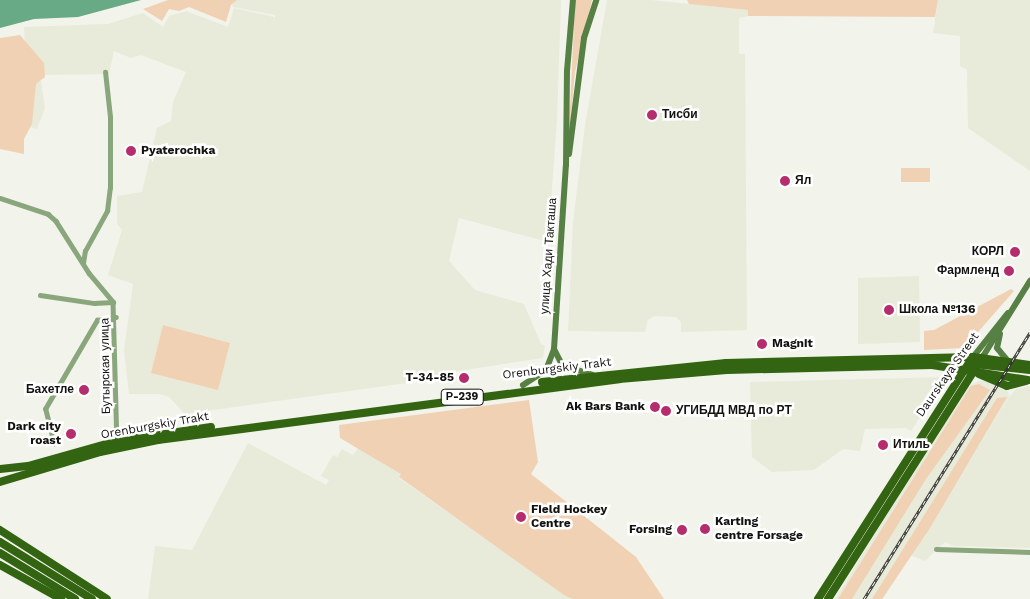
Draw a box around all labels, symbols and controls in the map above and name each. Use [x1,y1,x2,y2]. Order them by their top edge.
place label: Тисби [662,108,698,122]
marker: Тисби [646,109,658,121]
place label: Pyaterochka [141,144,215,158]
marker: Pyaterochka [125,145,137,157]
place label: Ял [795,174,811,188]
marker: Ял [779,175,791,187]
street label: улица Хади Такташа [538,197,560,315]
place label: КОРЛ [972,245,1004,259]
marker: КОРЛ [1008,245,1022,259]
place label: Фармленд [937,264,999,278]
marker: Фармленд [1003,265,1015,277]
place label: Школа №136 [899,303,975,317]
marker: Школа №136 [883,304,895,316]
street label: Бутырская улица [98,318,114,414]
street label: Daurskaya Street [913,330,983,420]
place label: Magnit [772,337,813,351]
marker: Magnit [756,338,768,350]
street label: Orenburgskiy Trakt [501,355,613,383]
place label: T-34-85 [405,371,454,385]
marker: T-34-85 [458,372,470,384]
place label: Бахетле [26,383,74,397]
marker: Бахетле [78,384,90,396]
road number: Р-239 [441,388,483,406]
place label: Ak Bars Bank [566,400,645,414]
marker: Ak Bars Bank [649,401,661,413]
place label: УГИБДД МВД по РТ [676,404,792,418]
marker: УГИБДД МВД по РТ [660,405,672,417]
street label: Orenburgskiy Trakt [99,409,211,443]
place label: Dark city roast [7,420,61,448]
marker: Dark city roast [65,428,77,440]
place label: Итиль [893,438,930,452]
marker: Итиль [877,439,889,451]
place label: Field Hockey Centre [531,503,607,531]
marker: Field Hockey Centre [515,511,527,523]
place label: Karting centre Forsage [715,515,803,543]
place label: Forsing [629,523,672,537]
marker: Karting centre Forsage [699,523,711,535]
marker: Forsing [676,524,688,536]

